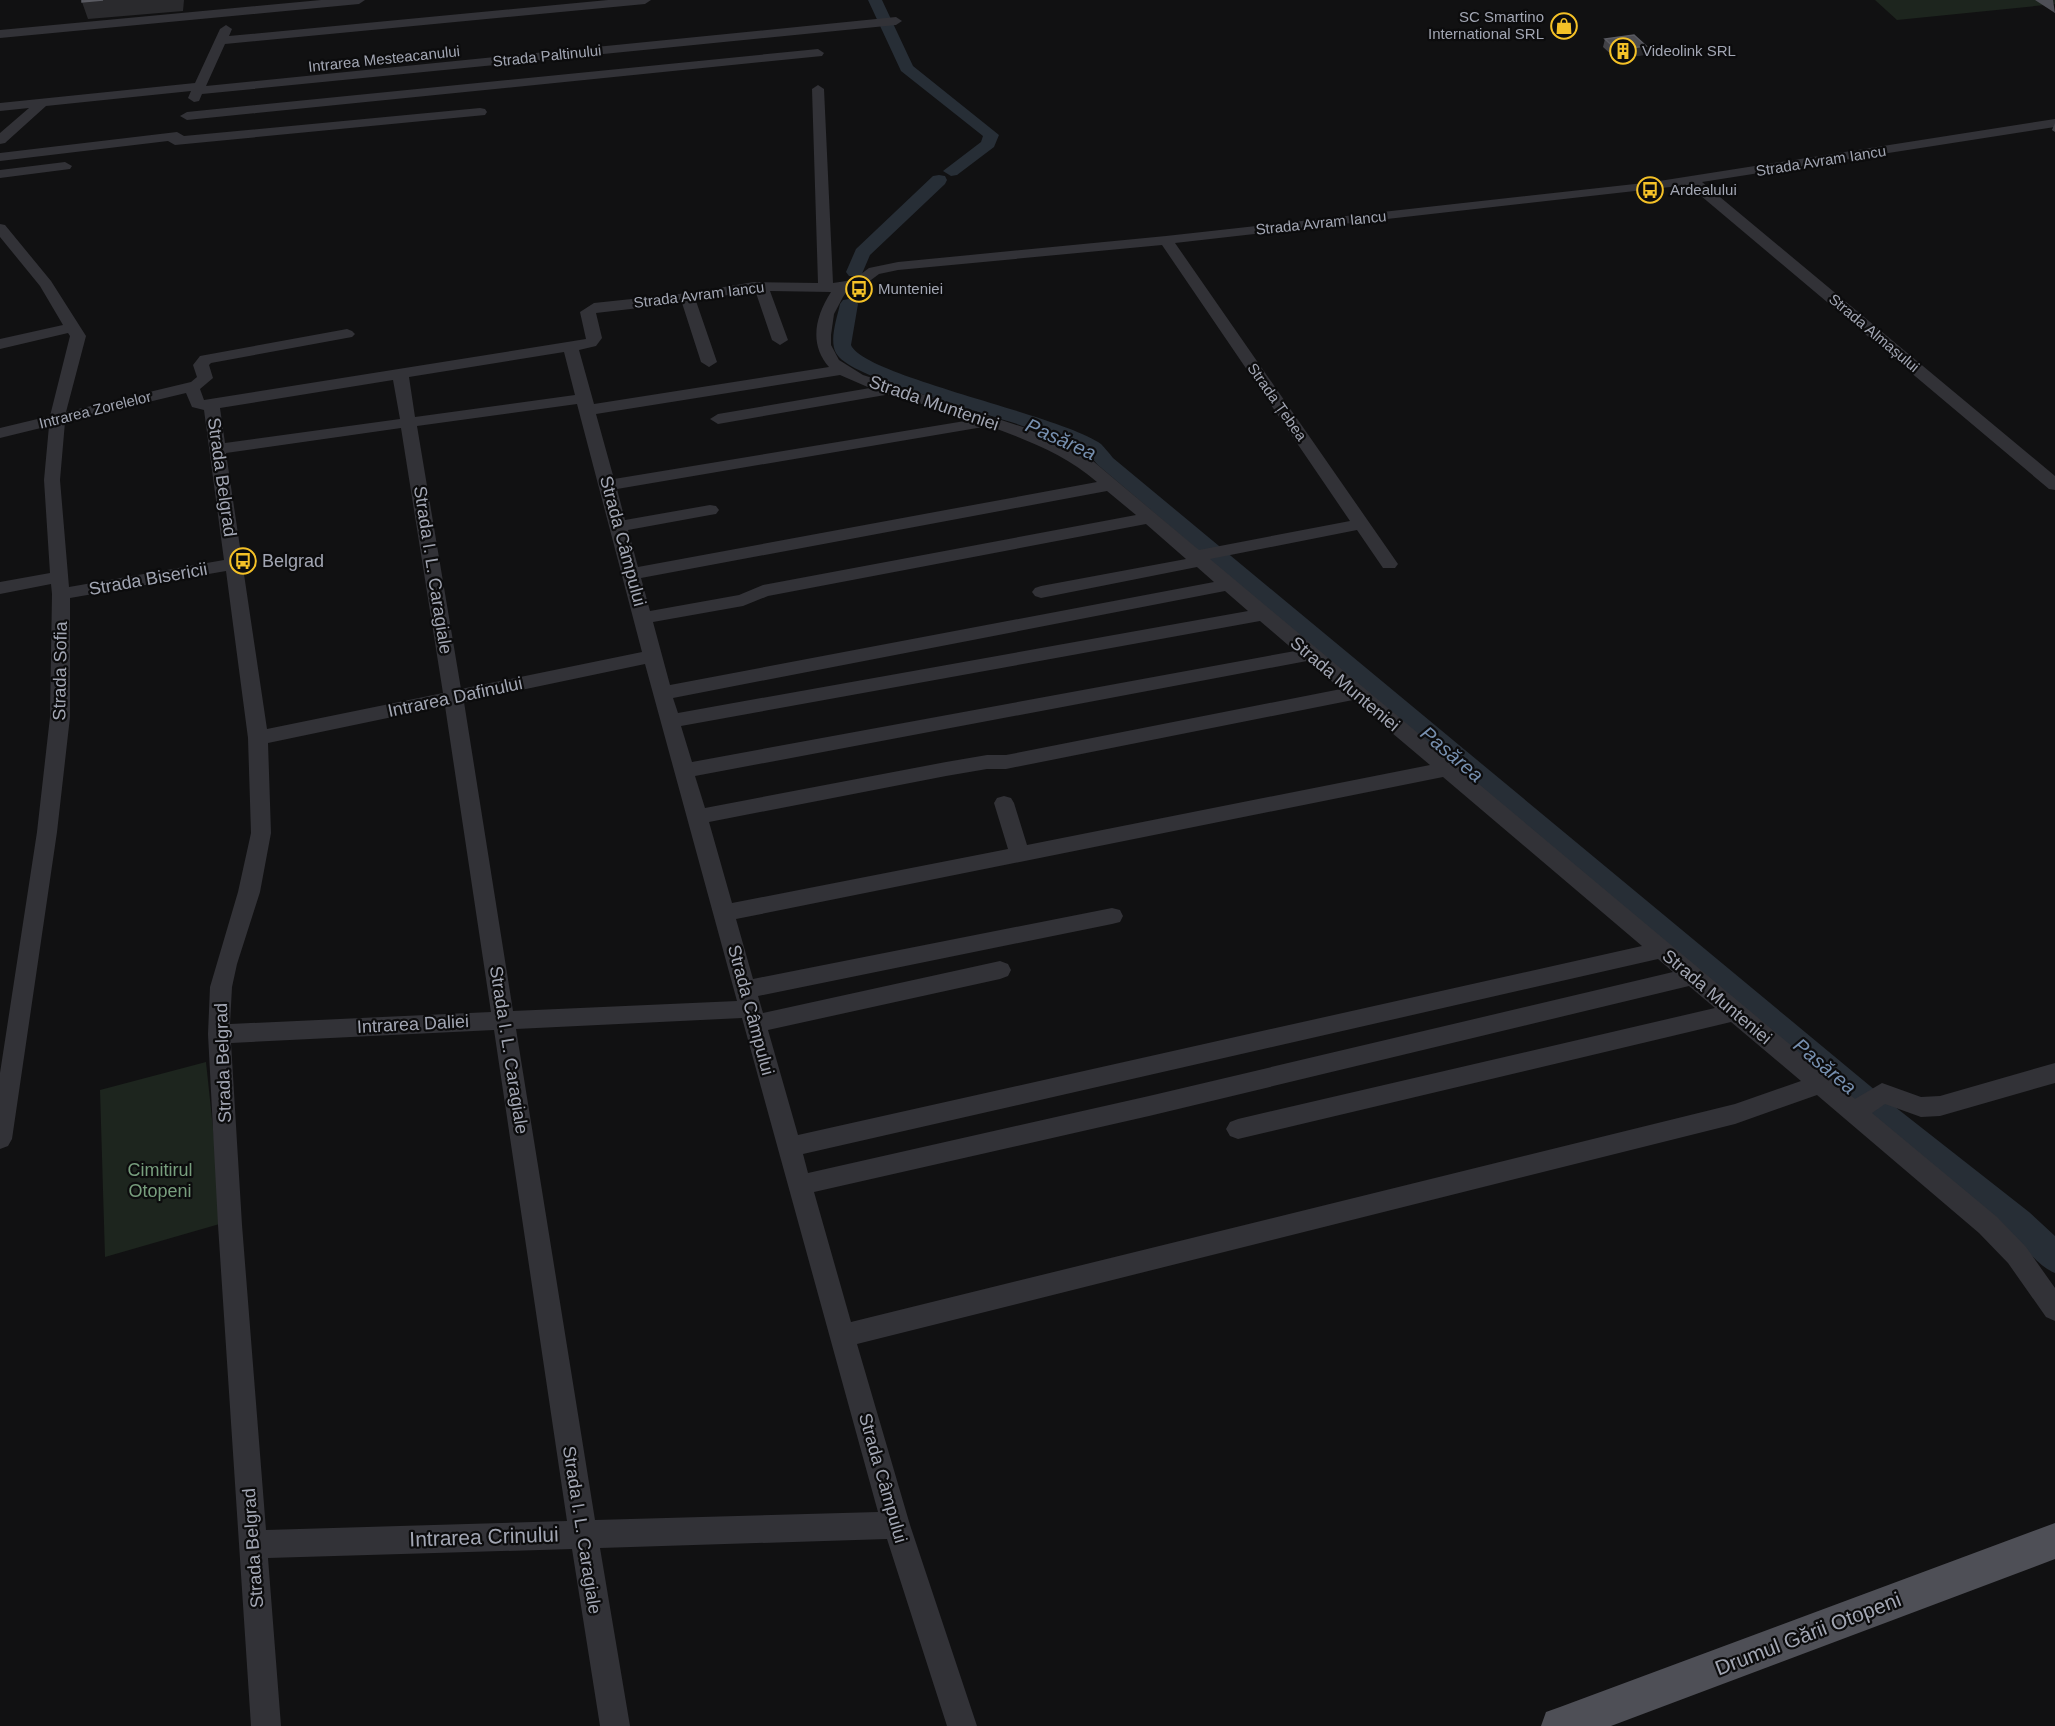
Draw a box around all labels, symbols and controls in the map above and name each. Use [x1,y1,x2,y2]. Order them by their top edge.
place label: SC Smartino International SRL [1428,8,1544,42]
shop icon: SC Smartino International SRL [1549,11,1579,41]
building icon: Videolink SRL [1608,36,1638,66]
street label: Strada Paltinului [492,41,602,70]
street label: Intrarea Mesteacanului [307,42,461,75]
place label: Videolink SRL [1642,42,1736,59]
street label: Strada Avram Iancu [1755,142,1887,179]
bus stop icon: Ardealului [1635,175,1665,205]
place label: Ardealului [1670,181,1737,198]
street label: Strada Avram Iancu [1255,207,1387,238]
bus stop icon: Munteniei [844,274,874,304]
street label: Strada Avram Iancu [633,278,765,311]
place label: Munteniei [878,280,943,297]
street label: Strada Almașului [1826,290,1923,375]
street label: Strada Țebea [1244,360,1311,444]
street label: Strada Munteniei [866,371,1002,435]
street label: Intrarea Zorelelor [37,387,153,432]
water label: Pasărea [1022,414,1100,464]
street label: Strada Belgrad [204,416,240,538]
street label: Strada Câmpului [596,474,650,608]
street label: Strada I. L. Caragiale [410,484,456,656]
bus stop icon: Belgrad [228,546,258,576]
place label: Belgrad [262,551,324,571]
street label: Strada Bisericii [87,559,209,599]
street label: Strada Sofia [49,620,71,721]
street label: Strada Munteniei [1286,633,1404,735]
street label: Intrarea Dafinului [386,673,524,721]
water label: Pasărea [1416,722,1488,786]
street label: Strada Câmpului [724,943,778,1077]
street label: Strada Munteniei [1658,946,1776,1048]
street label: Strada I. L. Caragiale [486,964,532,1136]
street label: Strada Belgrad [211,1003,235,1123]
street label: Intrarea Daliei [357,1011,469,1037]
water label: Pasărea [1789,1034,1861,1098]
park label: Cimitirul Otopeni [128,1160,193,1201]
street label: Strada Câmpului [855,1411,911,1545]
street label: Strada I. L. Caragiale [559,1444,605,1616]
street label: Strada Belgrad [239,1487,267,1609]
street label: Intrarea Crinului [409,1522,559,1551]
street label: Drumul Gării Otopeni [1712,1587,1904,1680]

